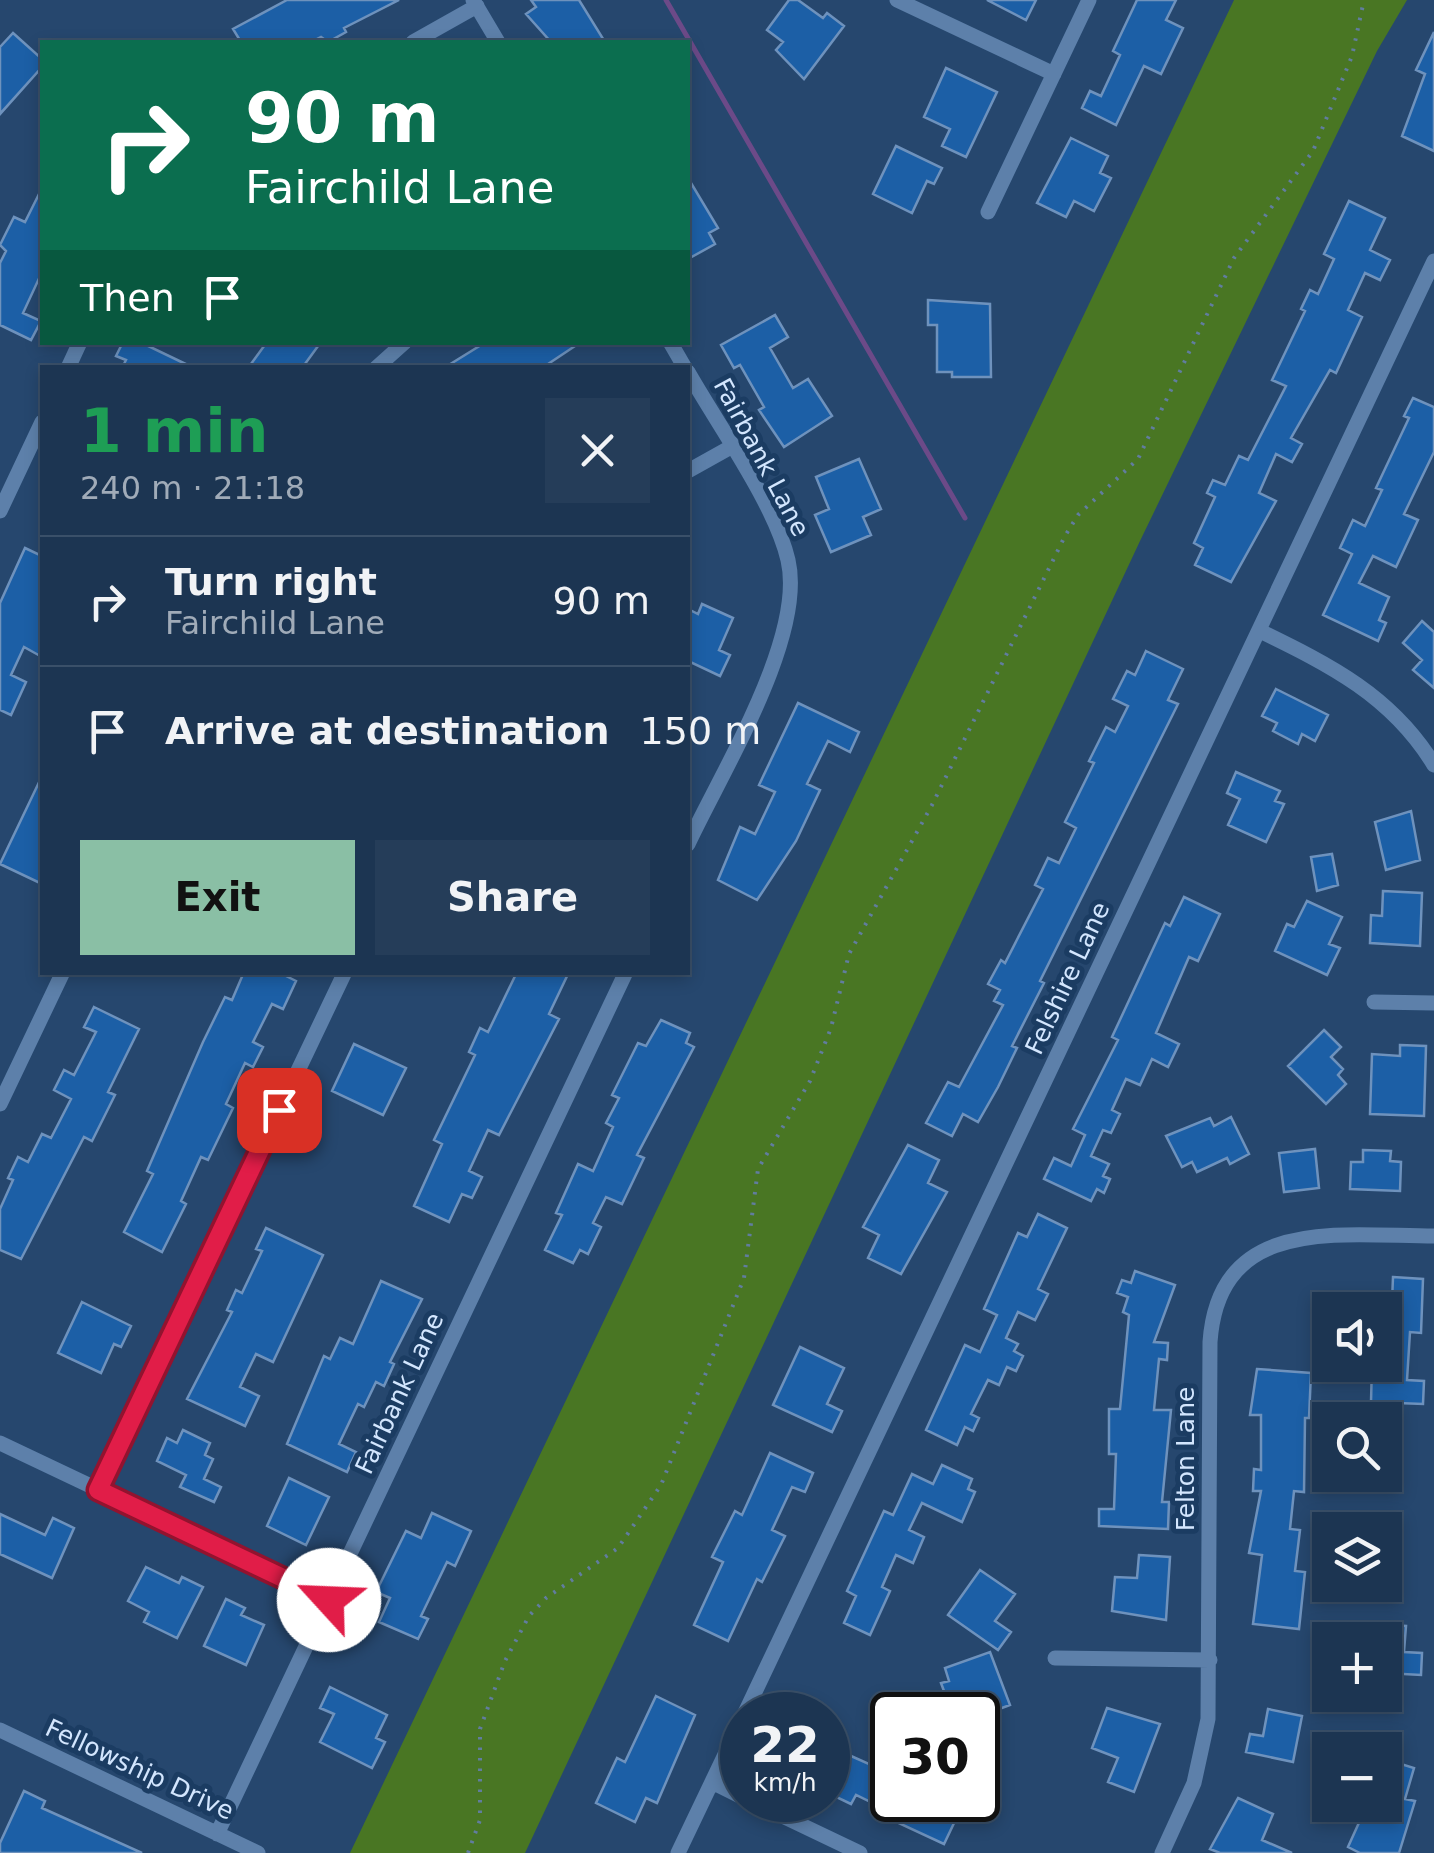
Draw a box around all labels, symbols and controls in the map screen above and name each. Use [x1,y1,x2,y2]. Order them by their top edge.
text: 90 m [245,77,440,159]
icon: right [80,80,210,210]
text: Fairchild Lane [245,161,554,214]
icon: arrive [195,270,250,325]
text: Then [80,276,175,320]
street label: Fairbank Lane [708,373,815,541]
text: 1 min [80,396,268,466]
button: close [545,398,650,503]
text: 240 m · 21:18 [80,469,305,507]
text: Turn right [165,560,377,604]
icon: right [80,574,135,629]
text: 90 m [553,579,650,623]
text: Fairchild Lane [165,604,385,642]
icon: arrive [80,704,135,759]
text: Arrive at destination [165,709,610,753]
text: 150 m [640,709,761,753]
button: Exit [80,840,355,955]
button: Share [375,840,650,955]
street label: Felshire Lane [1020,897,1115,1059]
pin [237,1068,322,1153]
icon: arrive [252,1083,307,1138]
map controls [1312,1292,1402,1822]
button: sound [1312,1292,1402,1382]
street label: Fairbank Lane [349,1308,449,1478]
street label: Felton Lane [1171,1387,1200,1531]
button: search [1312,1402,1402,1492]
button: layers [1312,1512,1402,1602]
position arrow [277,1548,381,1652]
button: + [1312,1622,1402,1712]
speed limit sign: 30 [870,1692,1000,1822]
street label: Fellowship Drive [41,1713,239,1826]
text: 22 [750,1716,820,1774]
button: − [1312,1732,1402,1822]
text: km/h [753,1768,817,1797]

